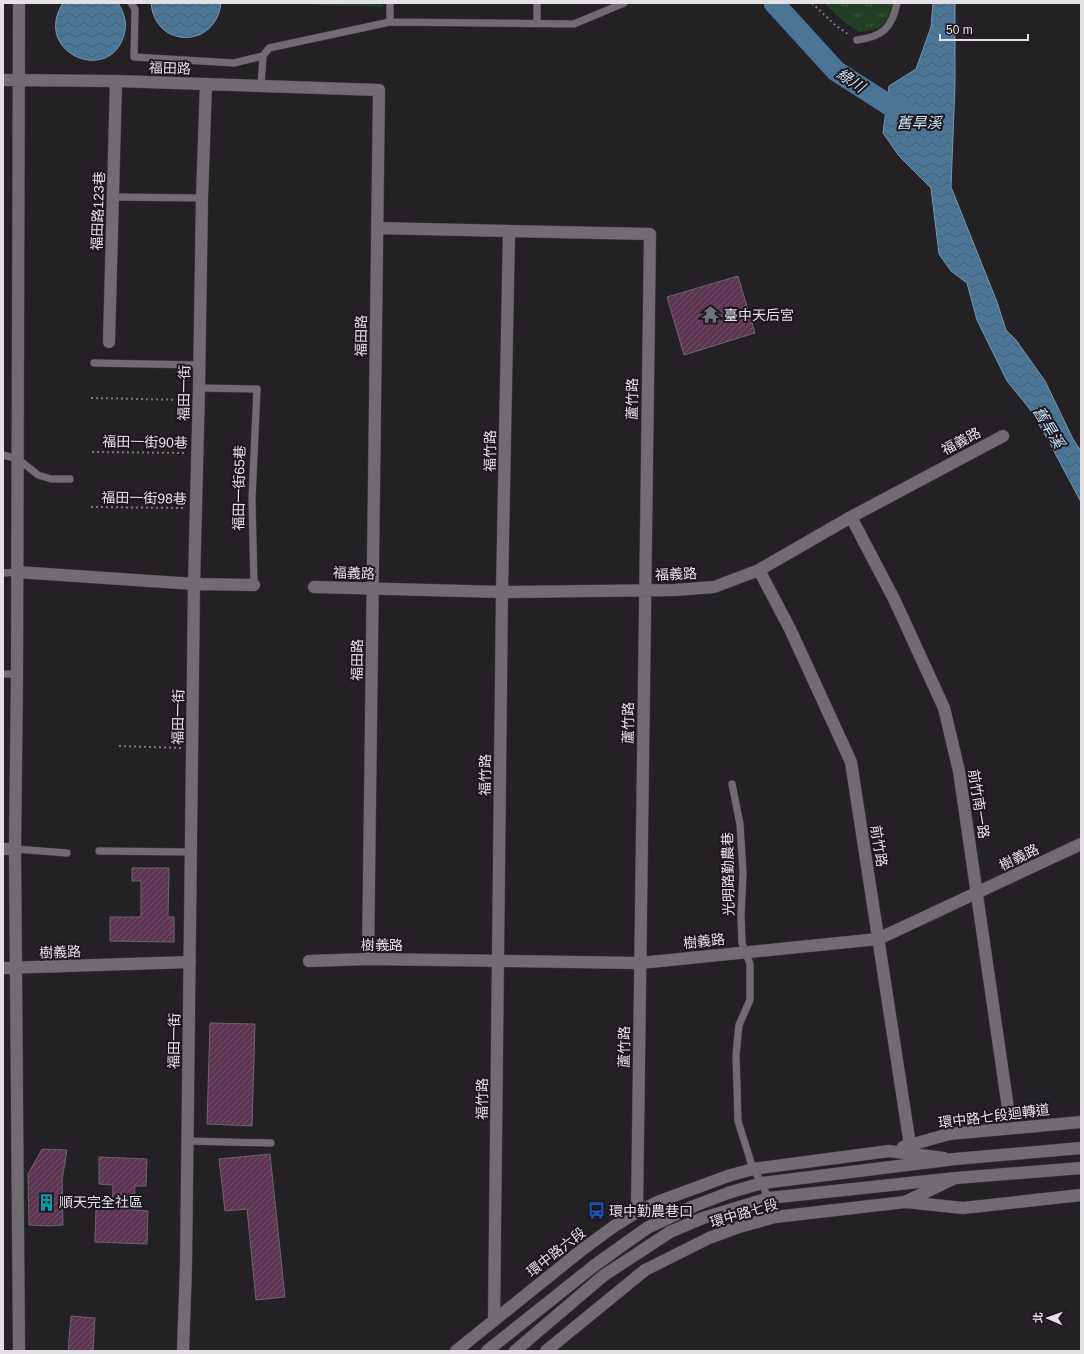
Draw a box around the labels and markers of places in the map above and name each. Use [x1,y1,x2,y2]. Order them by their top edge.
temple icon: 臺中天后宮 [701,305,721,325]
place label: 臺中天后宮 [724,307,794,323]
building icon: 順天完全社區 [36,1192,56,1212]
place label: 順天完全社區 [59,1194,143,1210]
bus stop icon: 環中勤農巷口 [586,1201,606,1221]
place label: 環中勤農巷口 [609,1203,693,1219]

